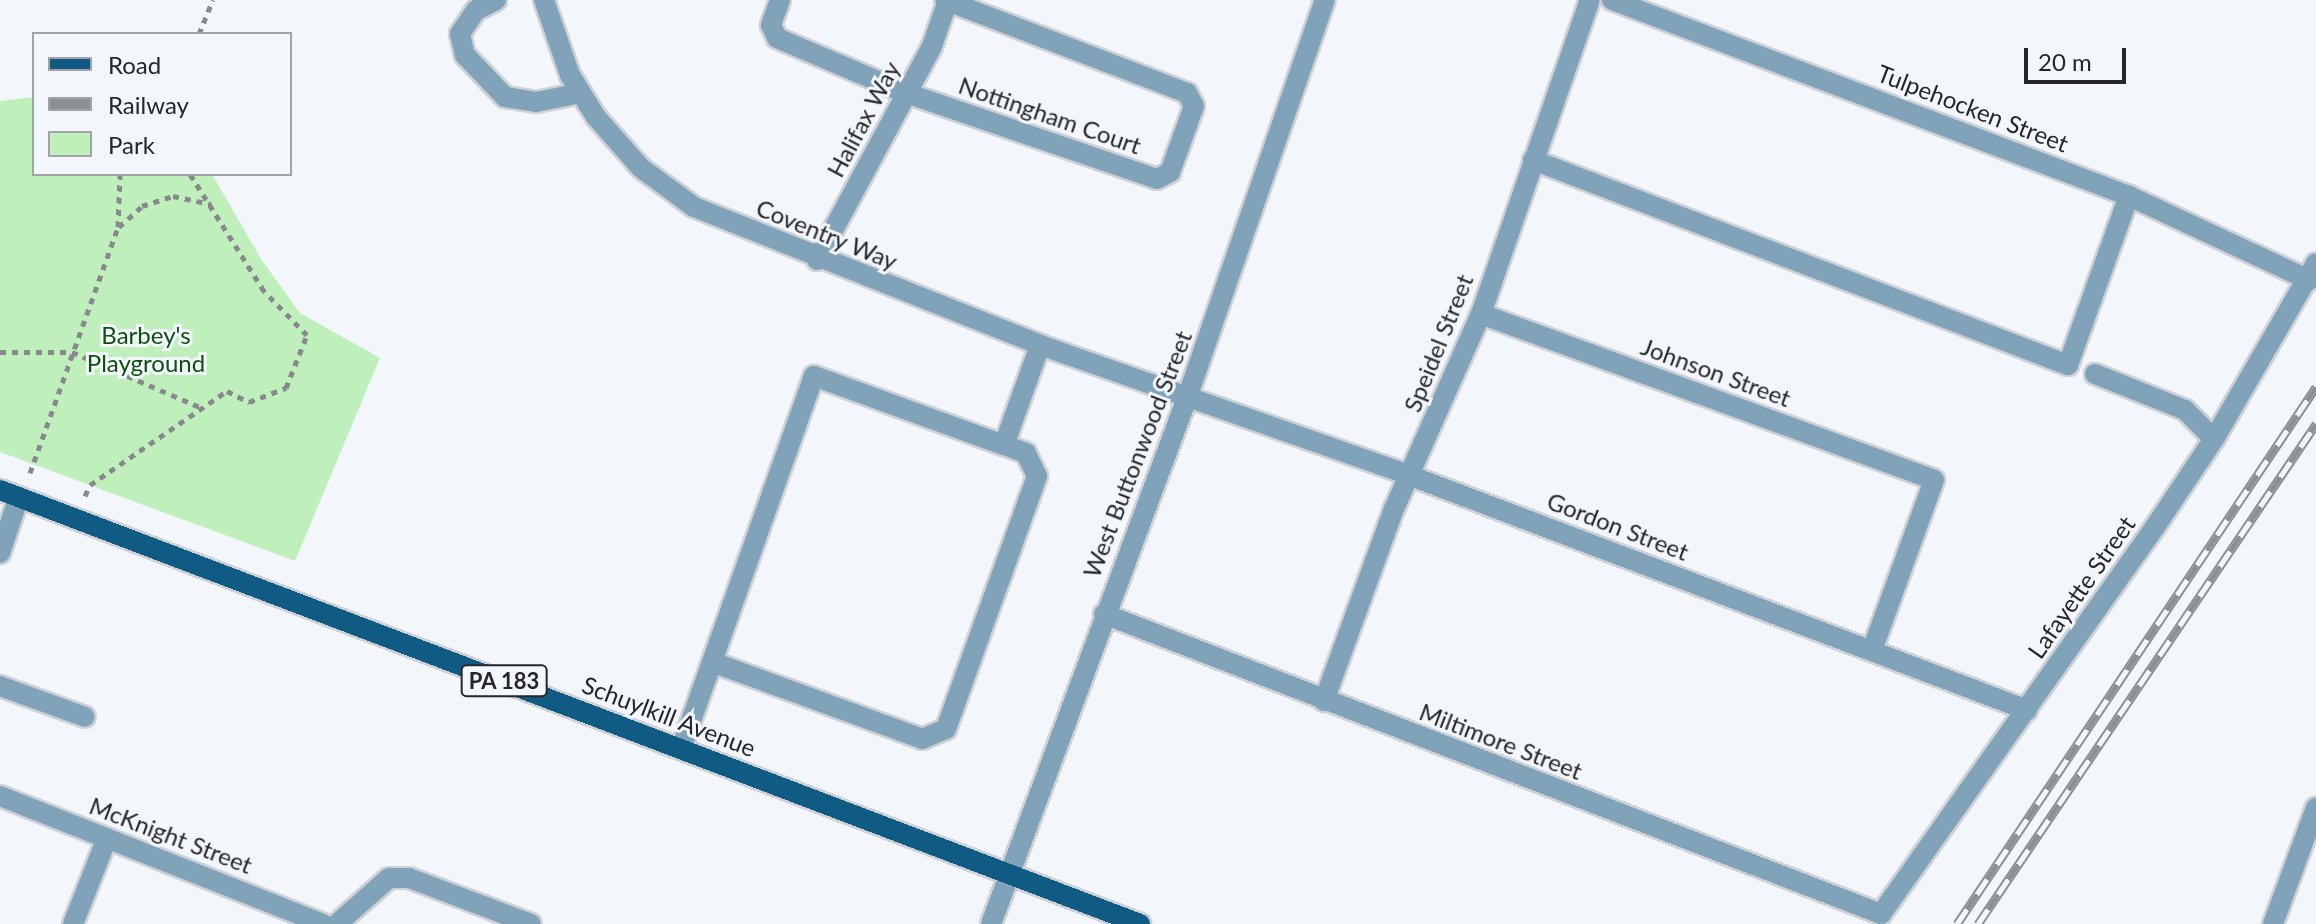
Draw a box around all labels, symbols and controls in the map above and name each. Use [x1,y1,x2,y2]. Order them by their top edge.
legend [32,32,292,176]
scale bar [2028,32,2130,82]
text: 20 m [2038,47,2092,76]
text: Road [108,50,161,79]
street label: Halifax Way [820,56,906,182]
street label: Tulpehocken Street [1873,58,2073,158]
street label: Nottingham Court [955,70,1145,160]
text: Railway [108,90,189,119]
text: Park [108,130,155,159]
street label: Coventry Way [752,192,902,276]
street label: Speidel Street [1397,270,1479,416]
park label: Barbey's Playground [87,321,205,377]
street label: West Buttonwood Street [1077,327,1197,581]
street label: Johnson Street [1637,332,1795,412]
street label: Gordon Street [1543,486,1693,566]
street label: Lafayette Street [2021,510,2141,664]
road number: PA 183 [460,663,548,699]
street label: Schuylkill Avenue [578,670,760,762]
street label: Miltimore Street [1416,697,1586,785]
street label: McKnight Street [86,791,256,879]

